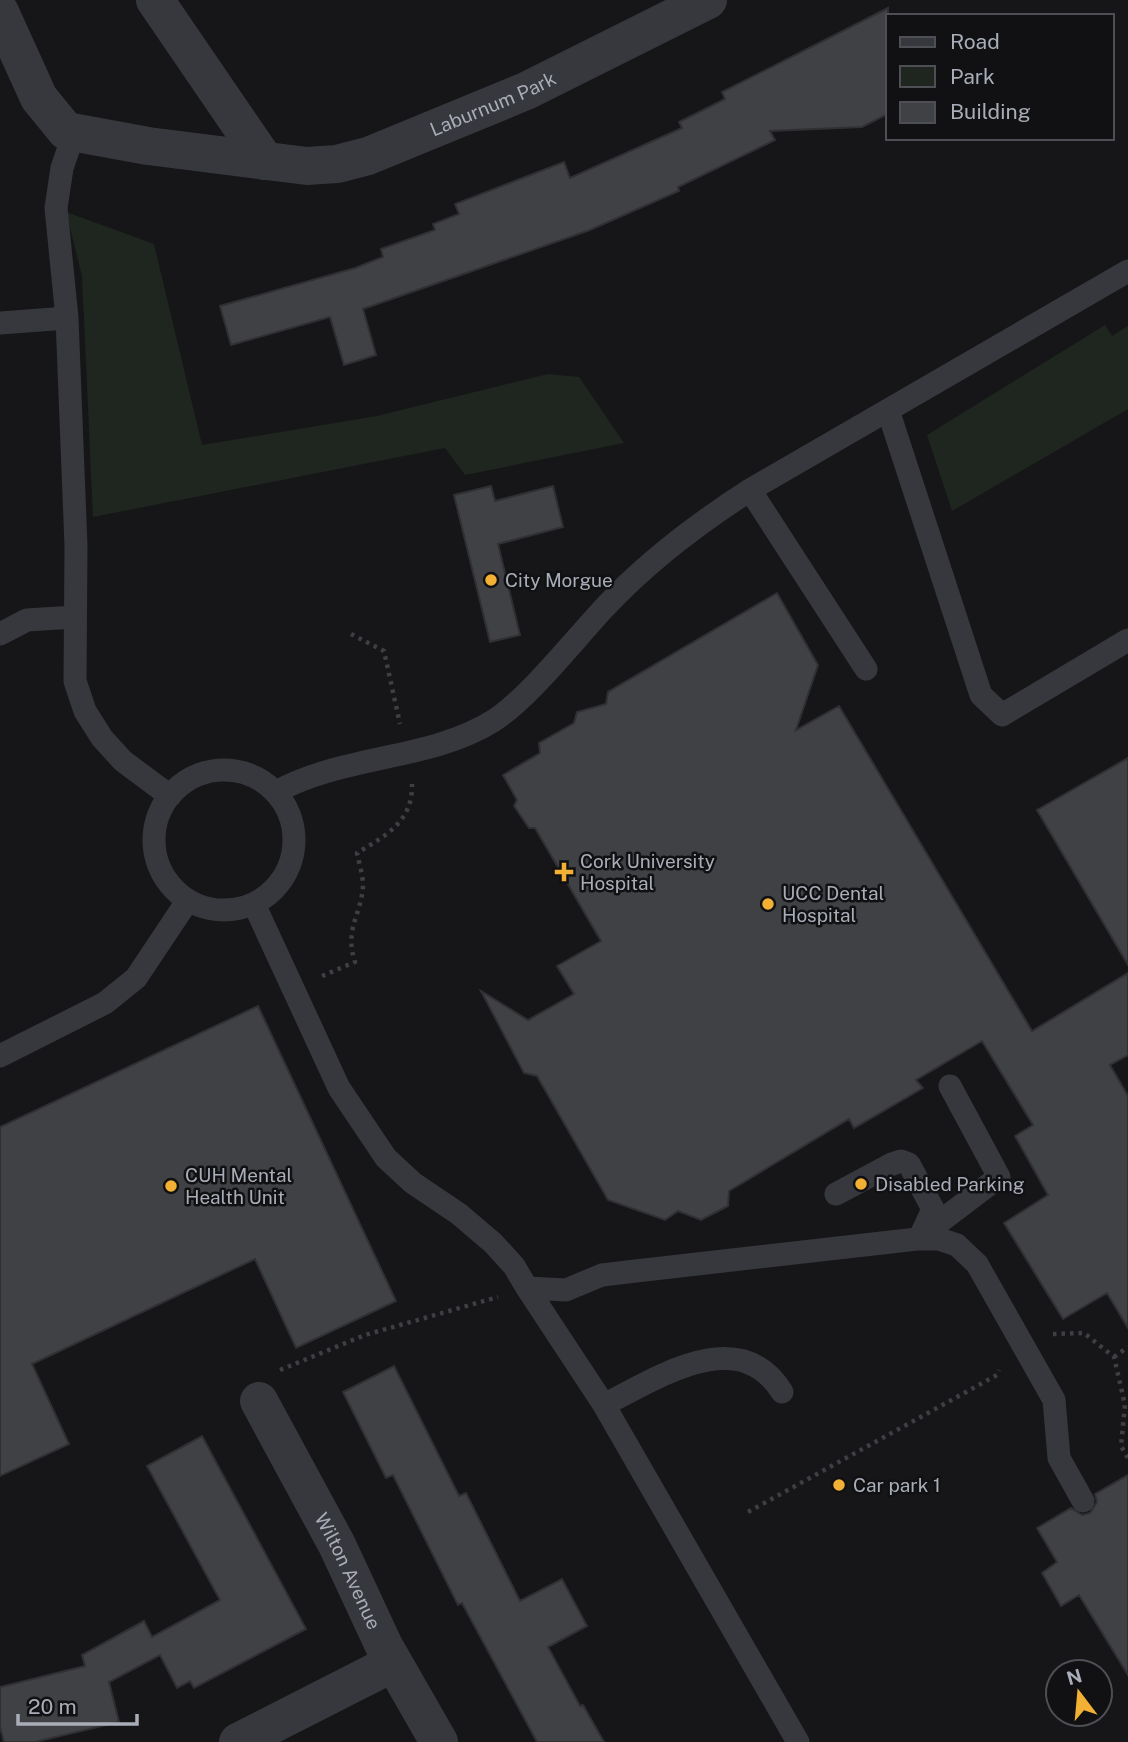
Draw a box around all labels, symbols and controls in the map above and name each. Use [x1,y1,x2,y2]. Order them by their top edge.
legend [886,14,1114,140]
text: Road [950,29,1000,54]
text: Park [950,64,995,89]
street label: Laburnum Park [427,67,560,140]
text: Building [950,99,1031,124]
place label: City Morgue [505,569,613,591]
marker: City Morgue [483,572,499,588]
place label: Cork University Hospital [580,850,715,894]
marker: Cork University Hospital [554,862,574,882]
place label: UCC Dental Hospital [782,882,884,926]
marker: UCC Dental Hospital [760,896,776,912]
place label: CUH Mental Health Unit [185,1164,292,1208]
place label: Disabled Parking [875,1173,1025,1195]
marker: Disabled Parking [853,1176,869,1192]
marker: CUH Mental Health Unit [163,1178,179,1194]
place label: Car park 1 [853,1474,941,1496]
marker: Car park 1 [831,1477,847,1493]
street label: Wilton Avenue [311,1509,386,1633]
north arrow [1044,1658,1114,1728]
text: N [1064,1664,1084,1689]
scale bar [18,1682,136,1726]
text: 20 m [28,1694,77,1719]

